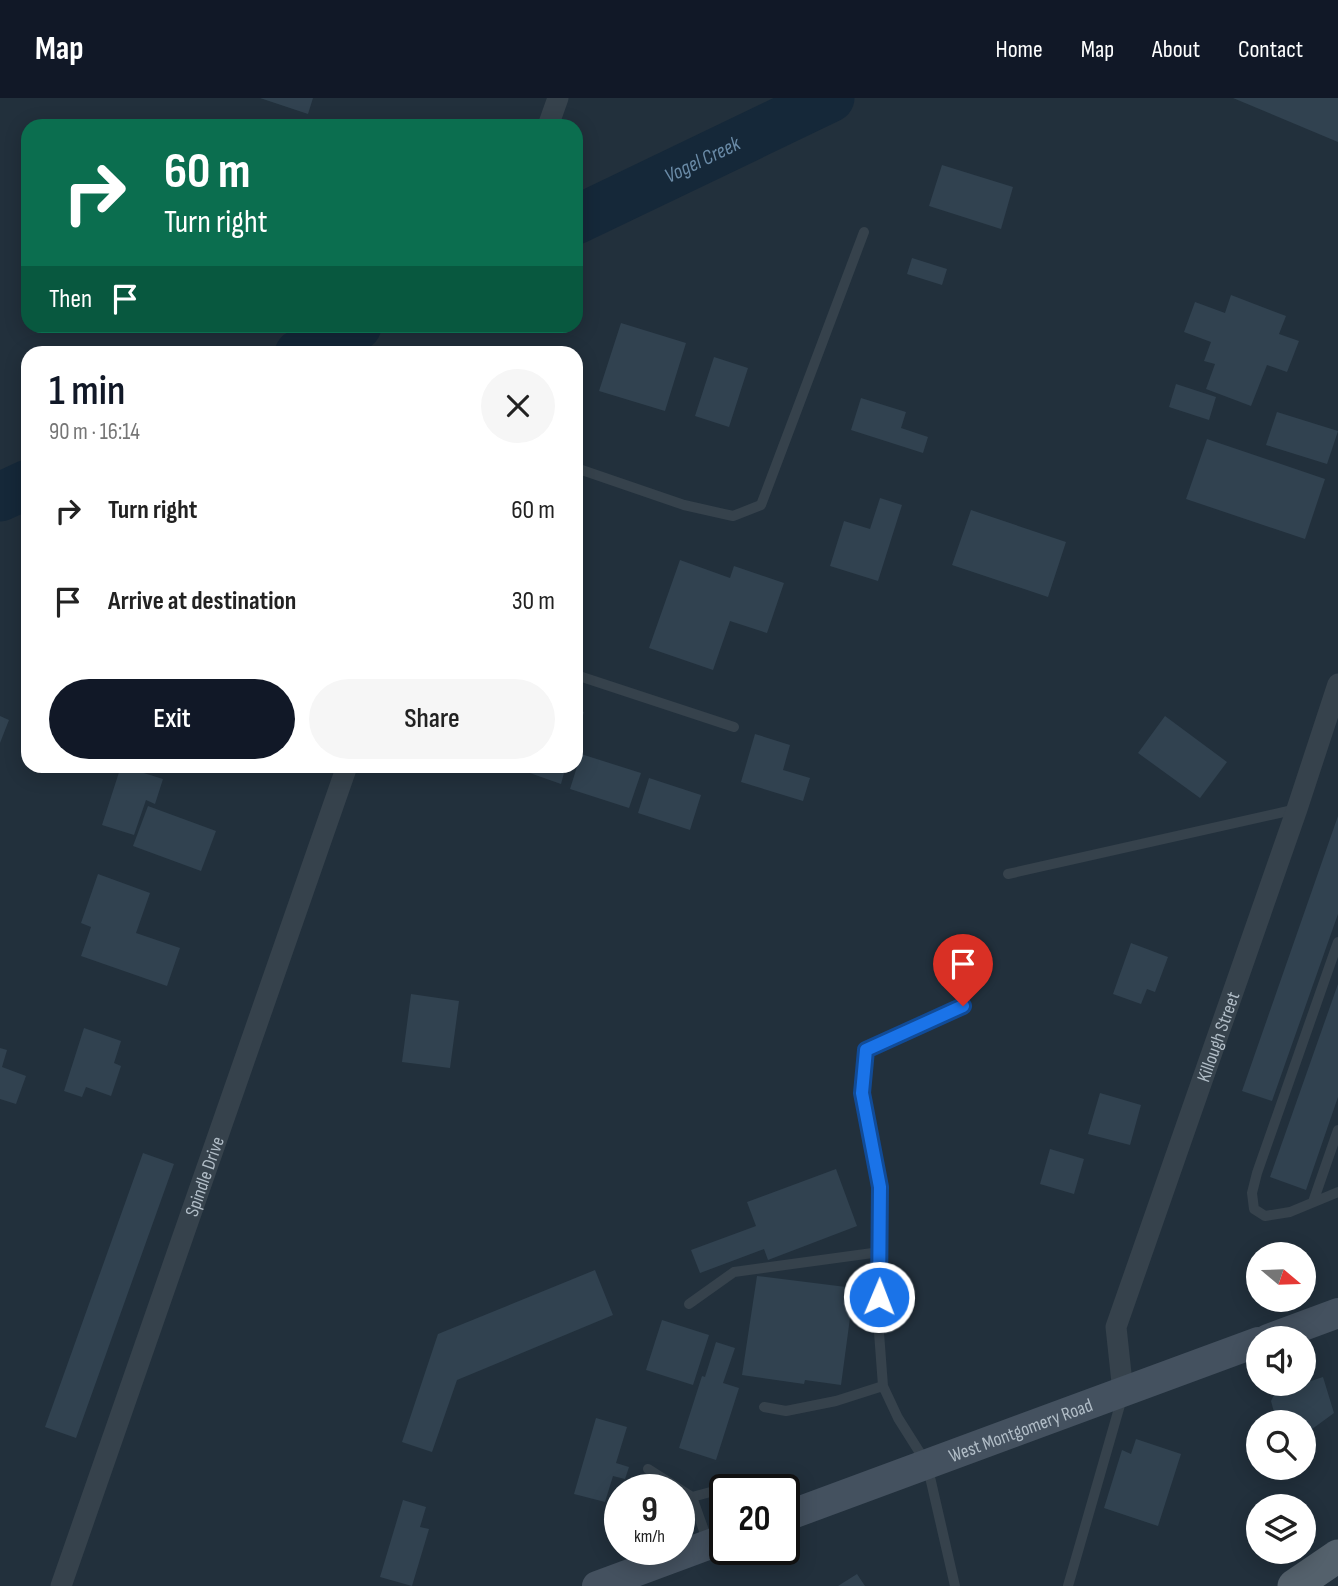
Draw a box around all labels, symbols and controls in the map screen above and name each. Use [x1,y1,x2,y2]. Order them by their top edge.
text: Map [35,29,84,69]
text: Home [995,35,1043,64]
text: Map [1081,35,1114,64]
text: About [1152,35,1200,64]
text: Contact [1238,35,1303,64]
water label: Vogel Creek [661,131,745,189]
text: 60 m [164,143,251,202]
icon: right [49,147,140,238]
text: Turn right [164,203,268,242]
icon: arrive [106,280,144,318]
text: Then [49,284,92,315]
text: 1 min [49,366,125,417]
button: close [481,369,555,443]
text: 90 m · 16:14 [49,418,140,446]
icon: right [49,492,87,530]
text: Turn right [108,495,197,526]
text: 60 m [511,495,555,526]
icon: arrive [49,583,87,621]
text: Arrive at destination [108,586,296,617]
text: 30 m [512,586,555,617]
button: Exit [49,679,295,759]
button: Share [309,679,555,759]
pin [933,934,993,1006]
icon: arrive [944,945,982,983]
street label: Killough Street [1193,989,1245,1085]
street label: Spindle Drive [181,1134,230,1220]
north arrow [1246,1242,1316,1312]
map controls [1246,1242,1316,1564]
position arrow [842,1260,916,1334]
button: sound [1246,1326,1316,1396]
street label: West Montgomery Road [946,1394,1096,1468]
button: search [1246,1410,1316,1480]
speed limit sign: 20 [709,1474,800,1565]
text: 9 [641,1489,658,1532]
button: layers [1246,1494,1316,1564]
text: km/h [634,1526,665,1547]

